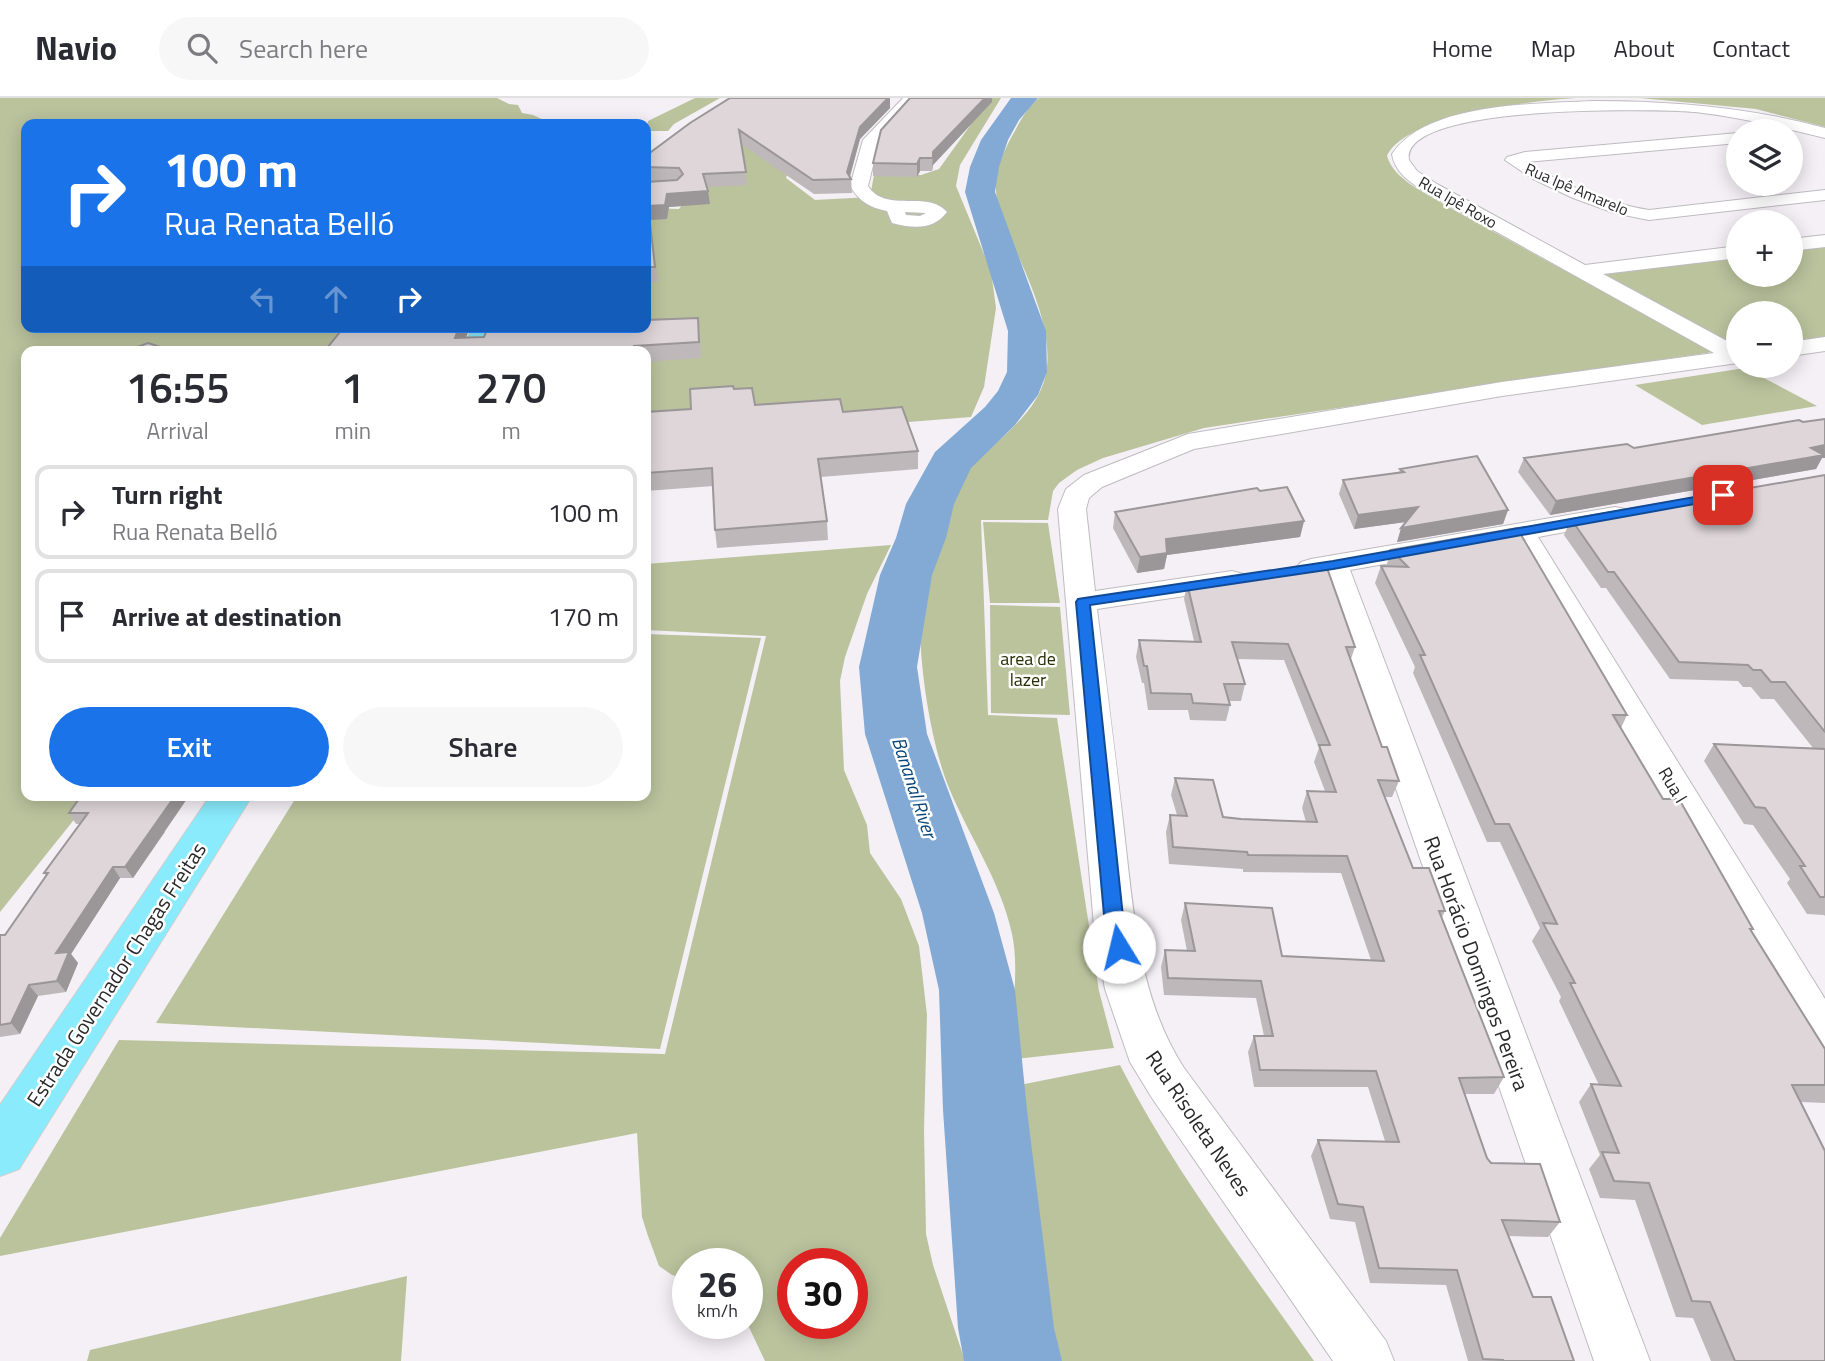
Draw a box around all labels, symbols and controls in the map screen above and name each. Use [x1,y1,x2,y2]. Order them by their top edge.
search box [159,17,649,80]
text: Navio [35,23,117,73]
icon: search [183,29,221,67]
text: Search here [239,29,368,68]
text: Home [1432,30,1493,66]
text: Map [1531,30,1576,66]
text: About [1614,30,1674,66]
text: Contact [1712,30,1790,66]
map controls [1726,119,1803,378]
button: layers [1726,119,1803,196]
text: 100 m [164,131,298,206]
icon: right [49,147,140,238]
street label: Rua Ipê Amarelo [1522,156,1632,222]
street label: Rua Ipê Roxo [1414,170,1502,234]
text: Rua Renata Belló [164,199,394,247]
button: + [1726,210,1803,287]
icon: left [244,280,282,318]
icon: ahead [317,280,355,318]
icon: right [390,280,428,318]
button: − [1726,301,1803,378]
text: 16:55 [126,355,230,419]
text: 1 [341,355,365,419]
text: 270 [476,355,546,419]
text: Arrival [147,413,209,448]
text: min [334,413,371,448]
text: m [501,413,521,448]
pin [1693,465,1753,525]
text: Turn right [112,475,223,514]
icon: arrive [1704,476,1742,514]
icon: right [53,493,91,531]
text: 100 m [548,493,619,532]
text: Rua Renata Belló [112,514,278,549]
icon: arrive [53,597,91,635]
text: Arrive at destination [112,597,342,636]
text: 170 m [548,597,619,636]
park label: area de lazer [1000,645,1056,693]
button: Exit [49,707,329,787]
button: Share [343,707,623,787]
water label: Bananal River [885,733,946,843]
street label: Rua I [1652,762,1694,808]
street label: Rua Horácio Domingos Pereira [1416,831,1538,1095]
street label: Estrada Governador Chagas Freitas [18,835,214,1113]
position arrow [1082,910,1156,984]
street label: Rua Risoleta Neves [1138,1043,1260,1203]
speed limit sign: 30 [777,1248,868,1339]
text: 26 [698,1257,737,1311]
text: km/h [697,1297,738,1324]

